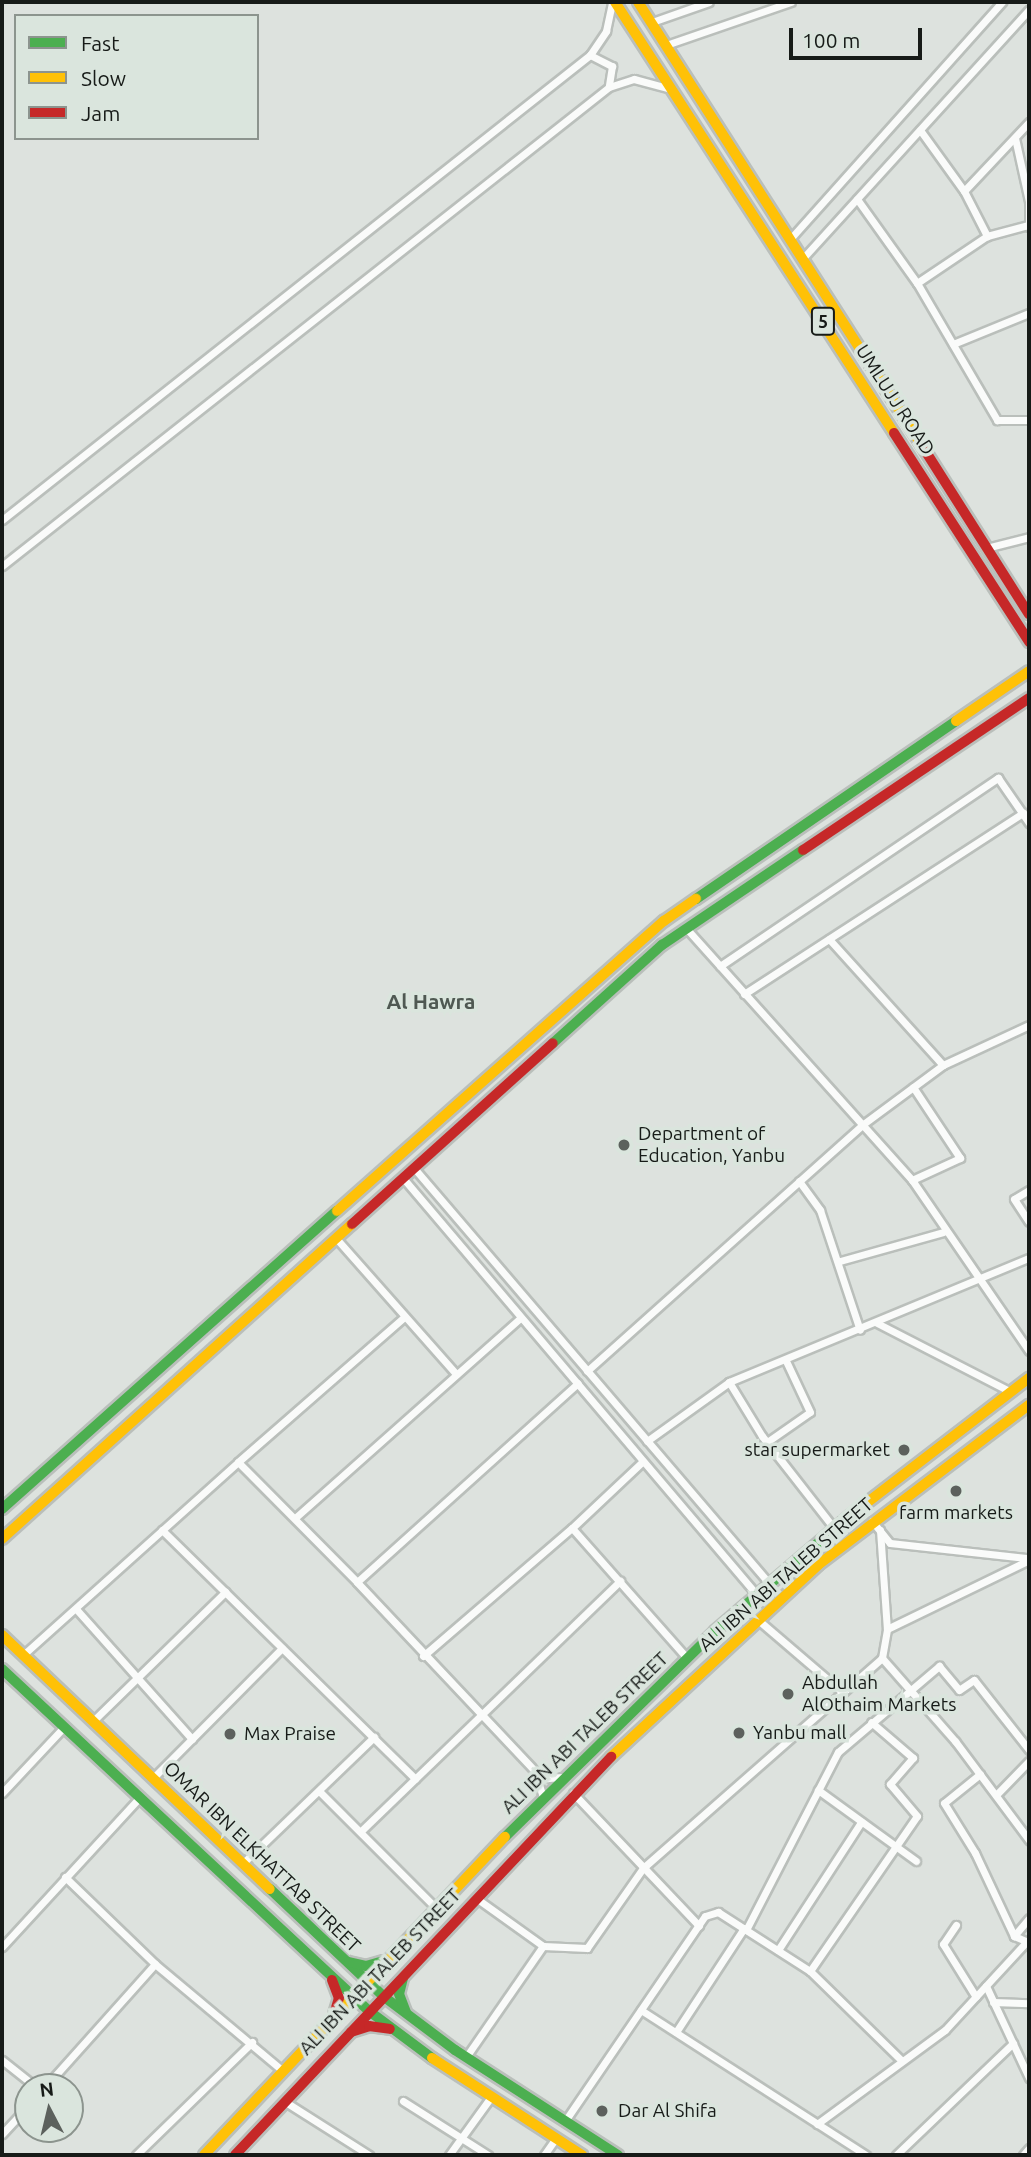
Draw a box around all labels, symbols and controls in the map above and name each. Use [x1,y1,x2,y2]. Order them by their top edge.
legend [14,14,259,140]
scale bar [793,14,926,58]
text: 100 m [802,28,860,52]
text: Fast [81,31,119,55]
text: Slow [81,66,126,90]
text: Jam [81,101,120,125]
road number: 5 [811,306,835,335]
street label: UMLUJJ ROAD [851,340,939,460]
district label: Al Hawra [387,988,475,1014]
place label: Department of Education, Yanbu [638,1123,785,1167]
marker: Department of Education, Yanbu [616,1137,632,1153]
place label: star supermarket [745,1439,890,1461]
marker: star supermarket [896,1442,912,1458]
marker: farm markets [948,1483,964,1499]
street label: ALI IBN ABI TALEB STREET [695,1493,877,1657]
place label: farm markets [899,1502,1013,1524]
street label: ALI IBN ABI TALEB STREET [497,1648,673,1818]
place label: Abdullah AlOthaim Markets [802,1672,956,1716]
marker: Abdullah AlOthaim Markets [780,1686,796,1702]
place label: Yanbu mall [753,1722,846,1744]
place label: Max Praise [244,1723,336,1745]
marker: Yanbu mall [731,1725,747,1741]
marker: Max Praise [222,1726,238,1742]
street label: OMAR IBN ELKHATTAB STREET [159,1757,365,1957]
street label: ALI IBN ABI TALEB STREET [295,1884,465,2060]
north arrow [14,2073,84,2143]
text: N [38,2077,55,2101]
place label: Dar Al Shifa [618,2100,717,2122]
marker: Dar Al Shifa [592,2101,612,2121]

